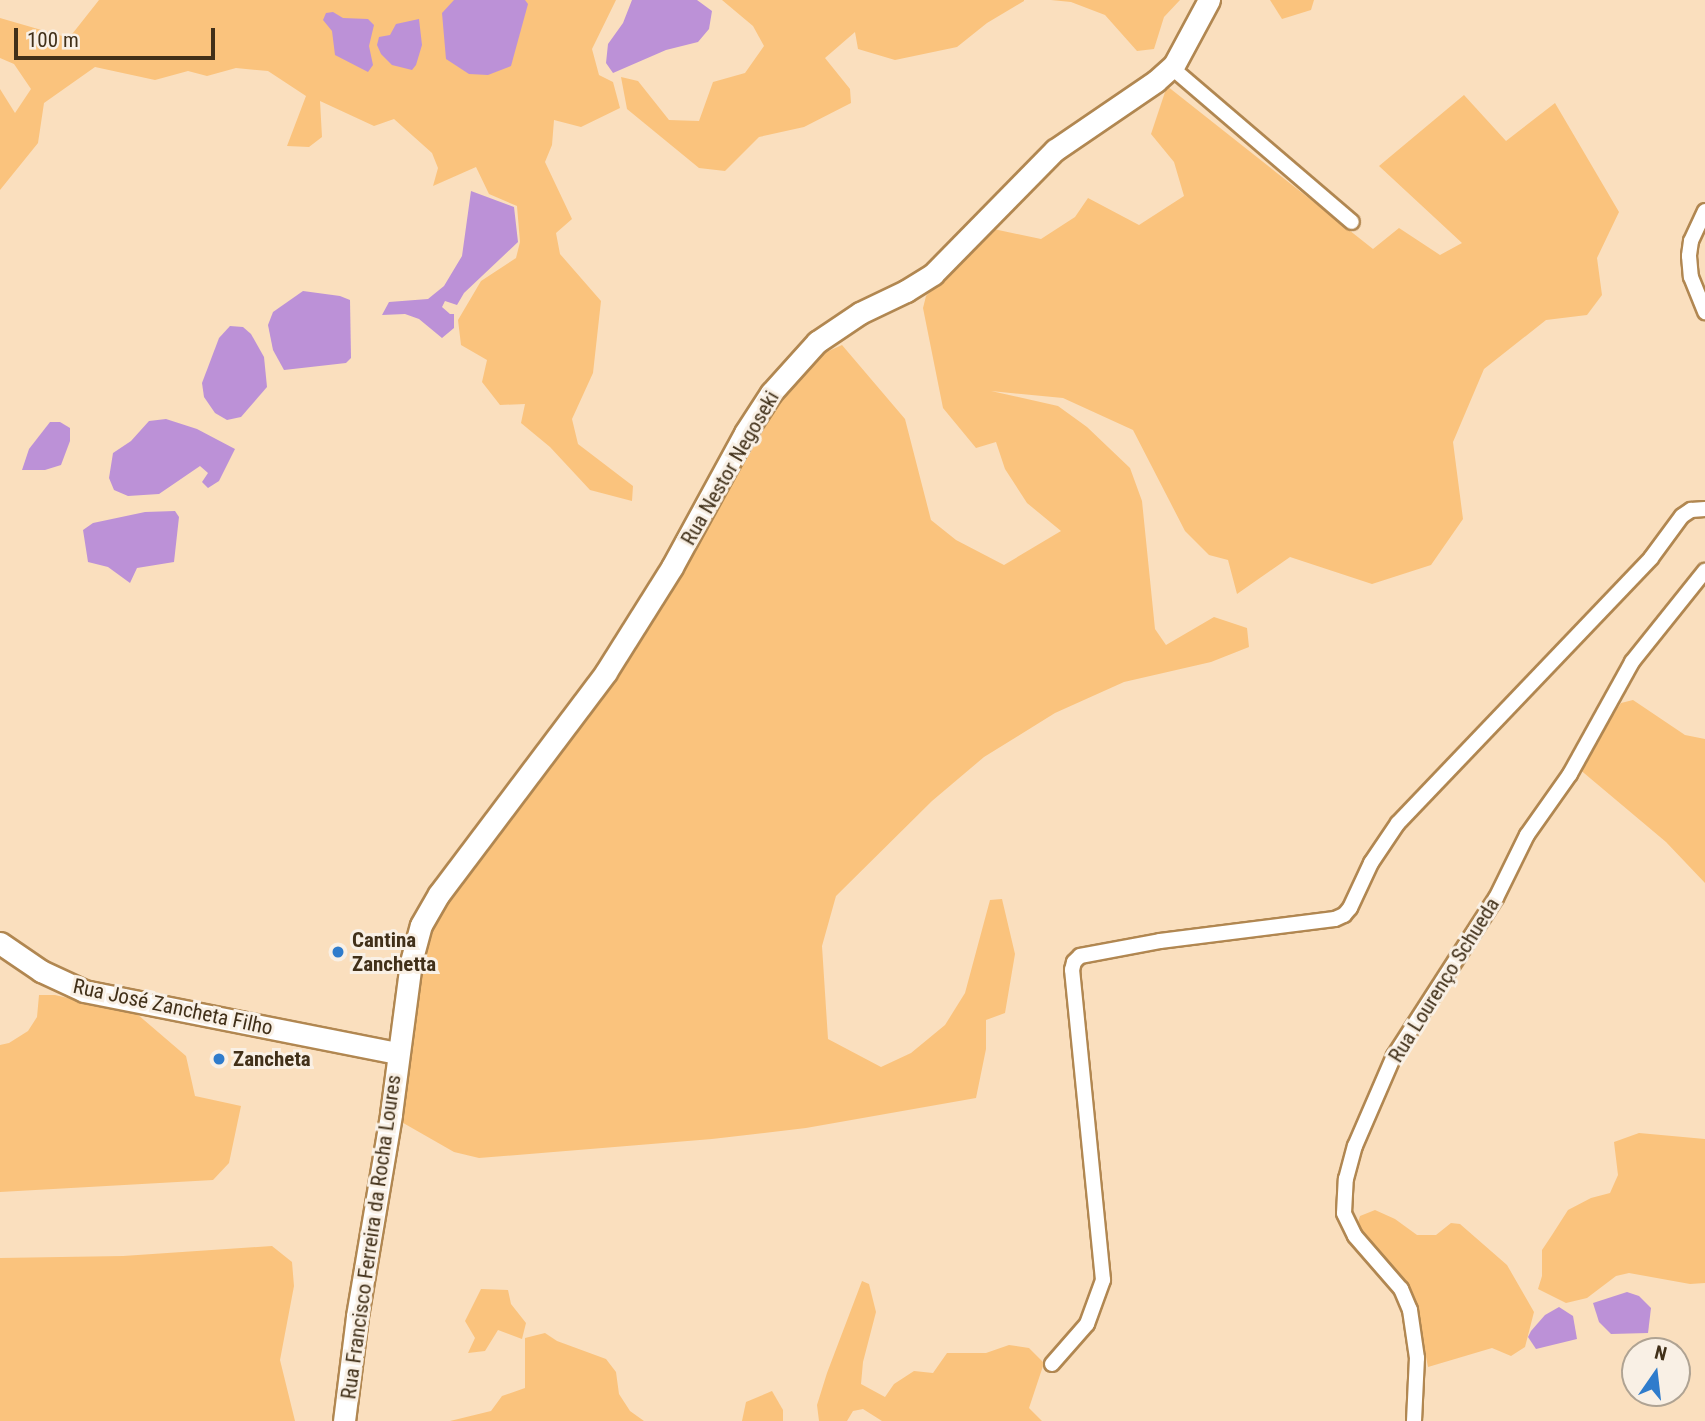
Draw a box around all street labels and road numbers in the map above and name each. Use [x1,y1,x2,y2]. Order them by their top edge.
street label: Rua Nestor Negoseki [676,386,784,550]
street label: Rua Lourenço Schueda [1383,893,1505,1067]
street label: Rua José Zancheta Filho [71,974,275,1040]
street label: Rua Francisco Ferreira da Rocha Loures [336,1073,406,1401]

